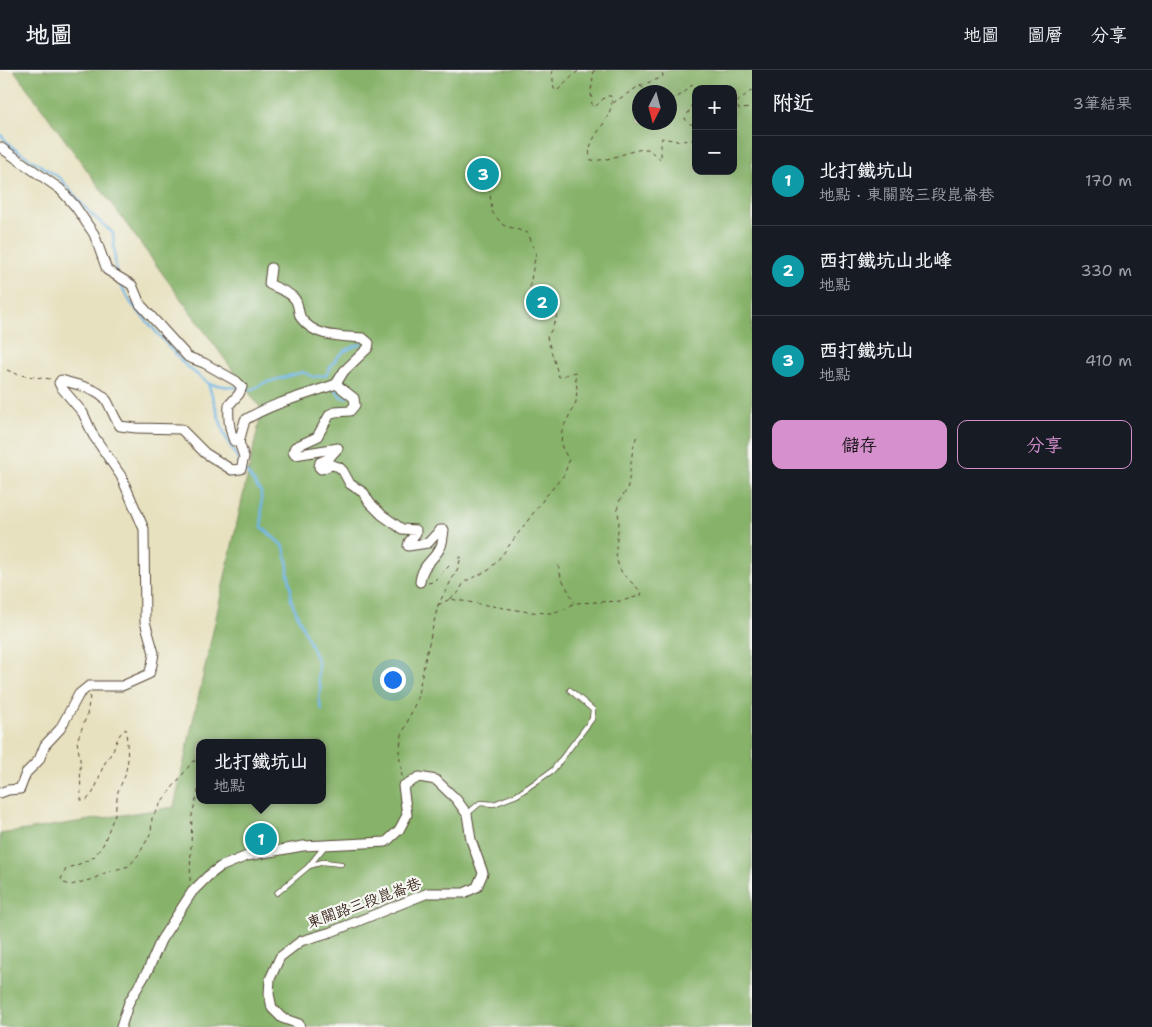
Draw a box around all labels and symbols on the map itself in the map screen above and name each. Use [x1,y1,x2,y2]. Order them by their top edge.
north arrow [632,85,677,130]
pin: 3 [467,155,499,193]
pin: 2 [526,283,558,321]
your location [380,667,406,693]
pin: 1 [245,820,277,858]
street label: 東關路三段崑崙巷 [304,873,424,933]

